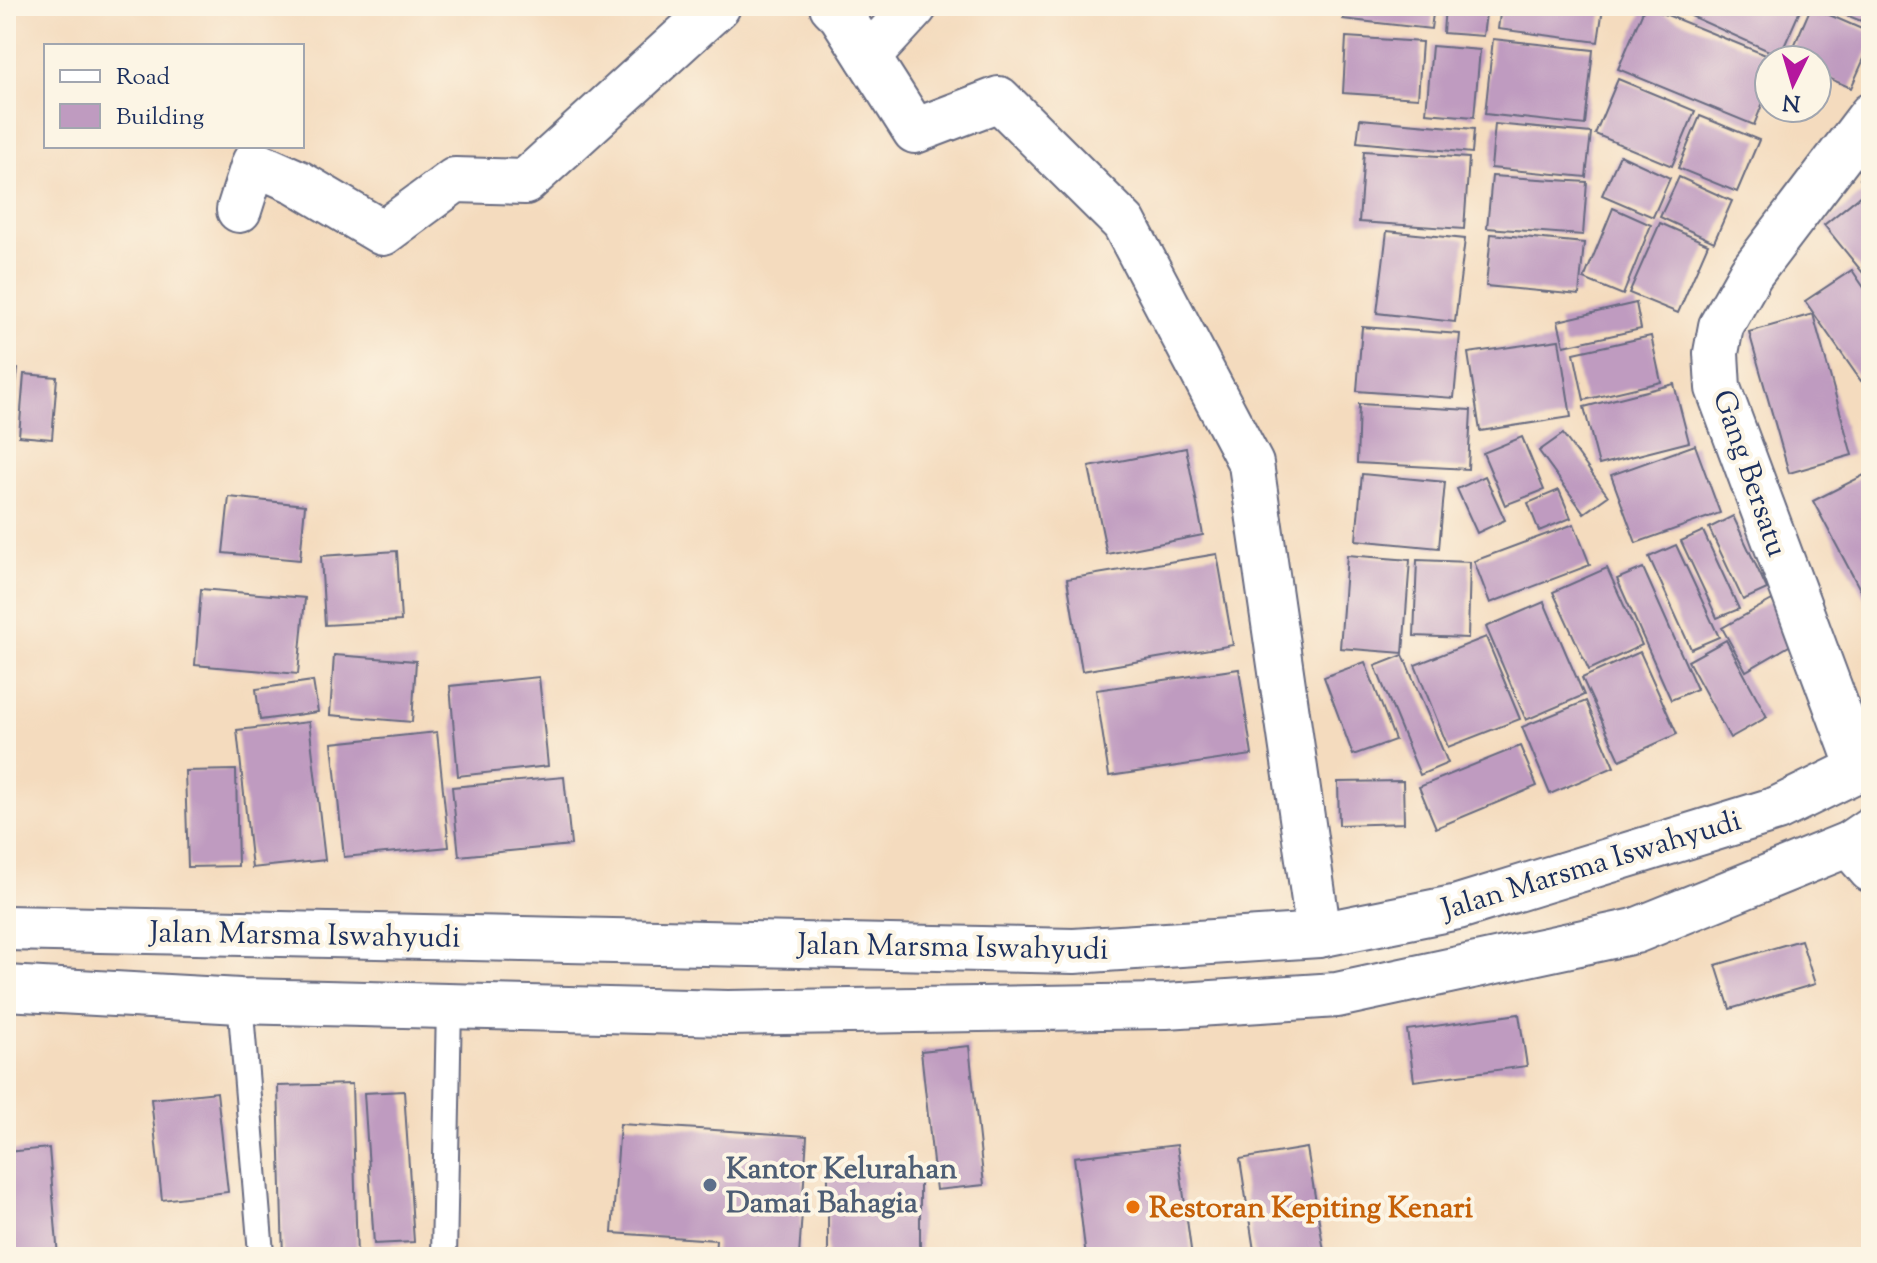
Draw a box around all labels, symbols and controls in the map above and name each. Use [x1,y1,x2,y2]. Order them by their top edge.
legend [44,44,304,148]
north arrow [1753,44,1833,124]
text: Road [116,61,170,95]
text: N [1781,84,1802,118]
text: Building [116,101,205,135]
street label: Gang Bersatu [1700,385,1797,563]
street label: Jalan Marsma Iswahyudi [1435,800,1747,933]
street label: Jalan Marsma Iswahyudi [147,912,461,961]
street label: Jalan Marsma Iswahyudi [795,924,1109,973]
place label: Kantor Kelurahan Damai Bahagia [726,1149,957,1226]
marker: Kantor Kelurahan Damai Bahagia [701,1176,719,1194]
place label: Restoran Kepiting Kenari [1149,1188,1473,1231]
marker: Restoran Kepiting Kenari [1124,1198,1142,1216]

